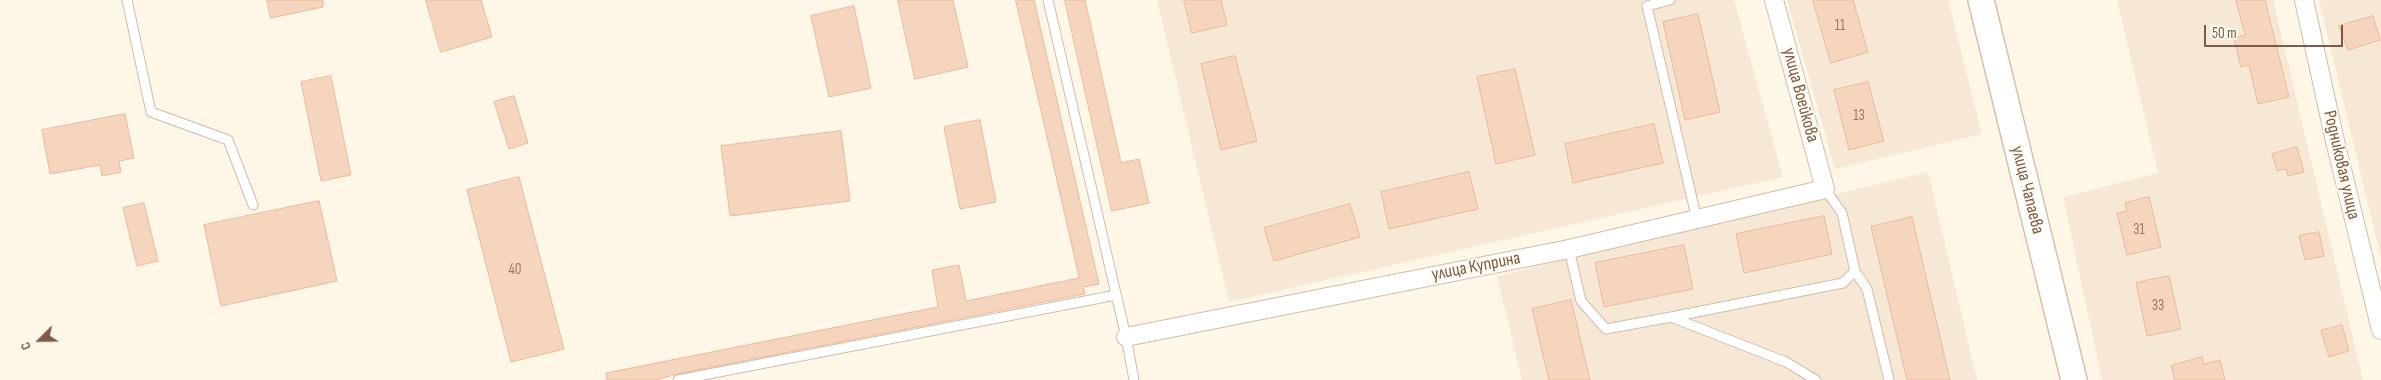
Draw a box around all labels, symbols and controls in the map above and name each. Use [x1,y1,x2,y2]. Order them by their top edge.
scale bar [2206,15,2345,47]
house number: 11 [1835,17,1845,35]
text: 50 m [2212,24,2237,43]
street label: улица Воейкова [1777,45,1823,145]
house number: 13 [1853,107,1865,125]
street label: Родниковая улица [2318,108,2364,222]
street label: улица Чапаева [2006,144,2048,236]
house number: 31 [2133,221,2145,239]
street label: улица Куприна [1430,248,1522,286]
house number: 40 [509,261,521,279]
house number: 33 [2152,297,2164,315]
north arrow [15,315,65,365]
text: С [17,339,35,353]

